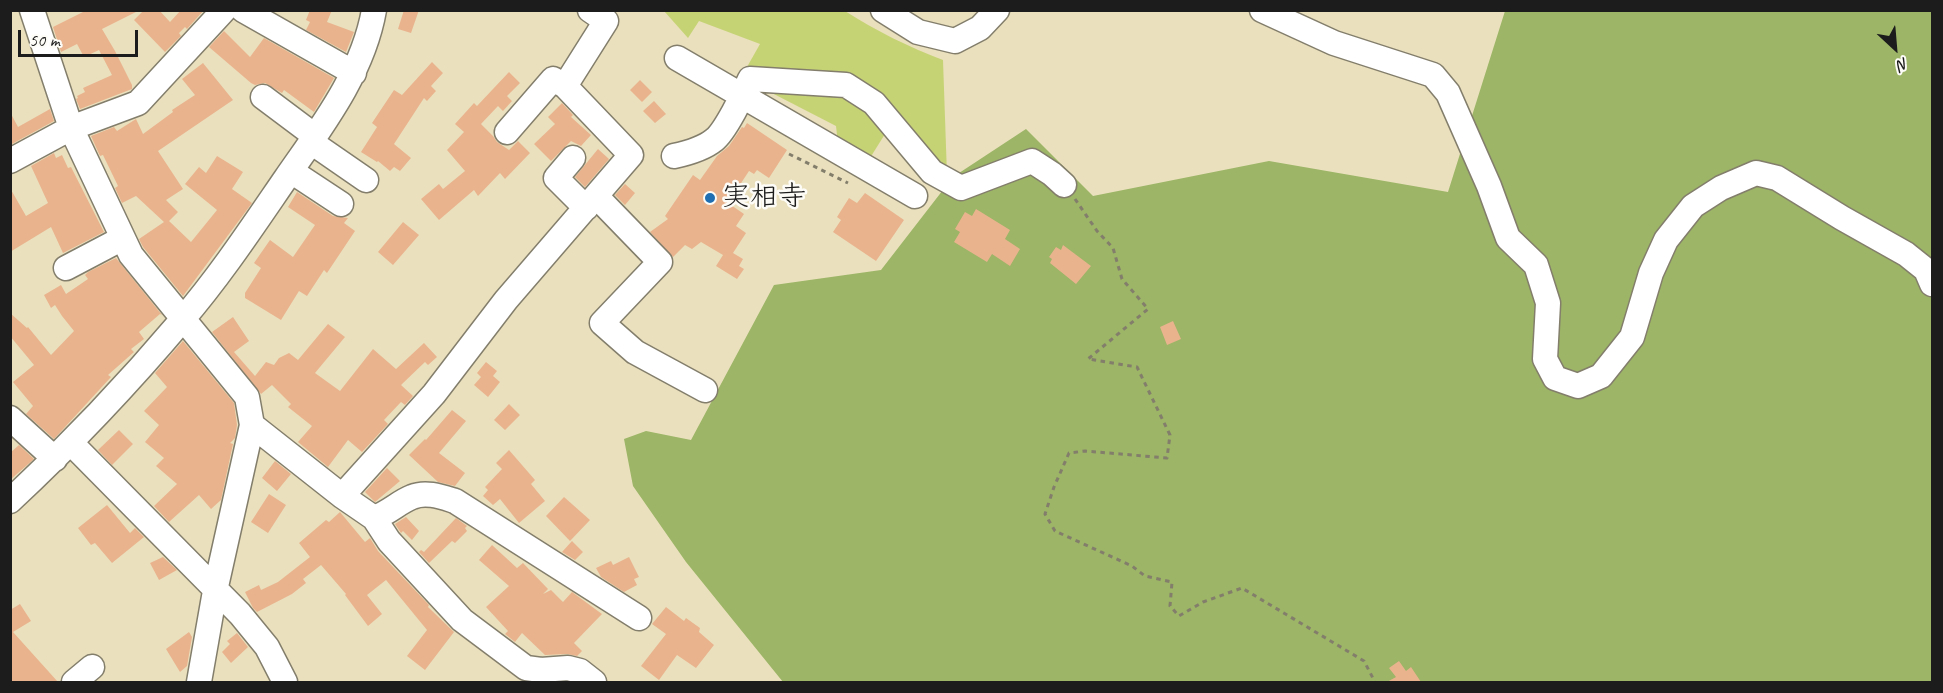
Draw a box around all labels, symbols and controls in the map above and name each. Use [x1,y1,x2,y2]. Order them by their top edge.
scale bar [21,18,141,56]
north arrow [1865,18,1925,78]
text: 50 m [29,29,60,51]
text: N [1894,53,1912,75]
place label: 実相寺 [722,181,806,215]
marker: 実相寺 [703,191,717,205]

